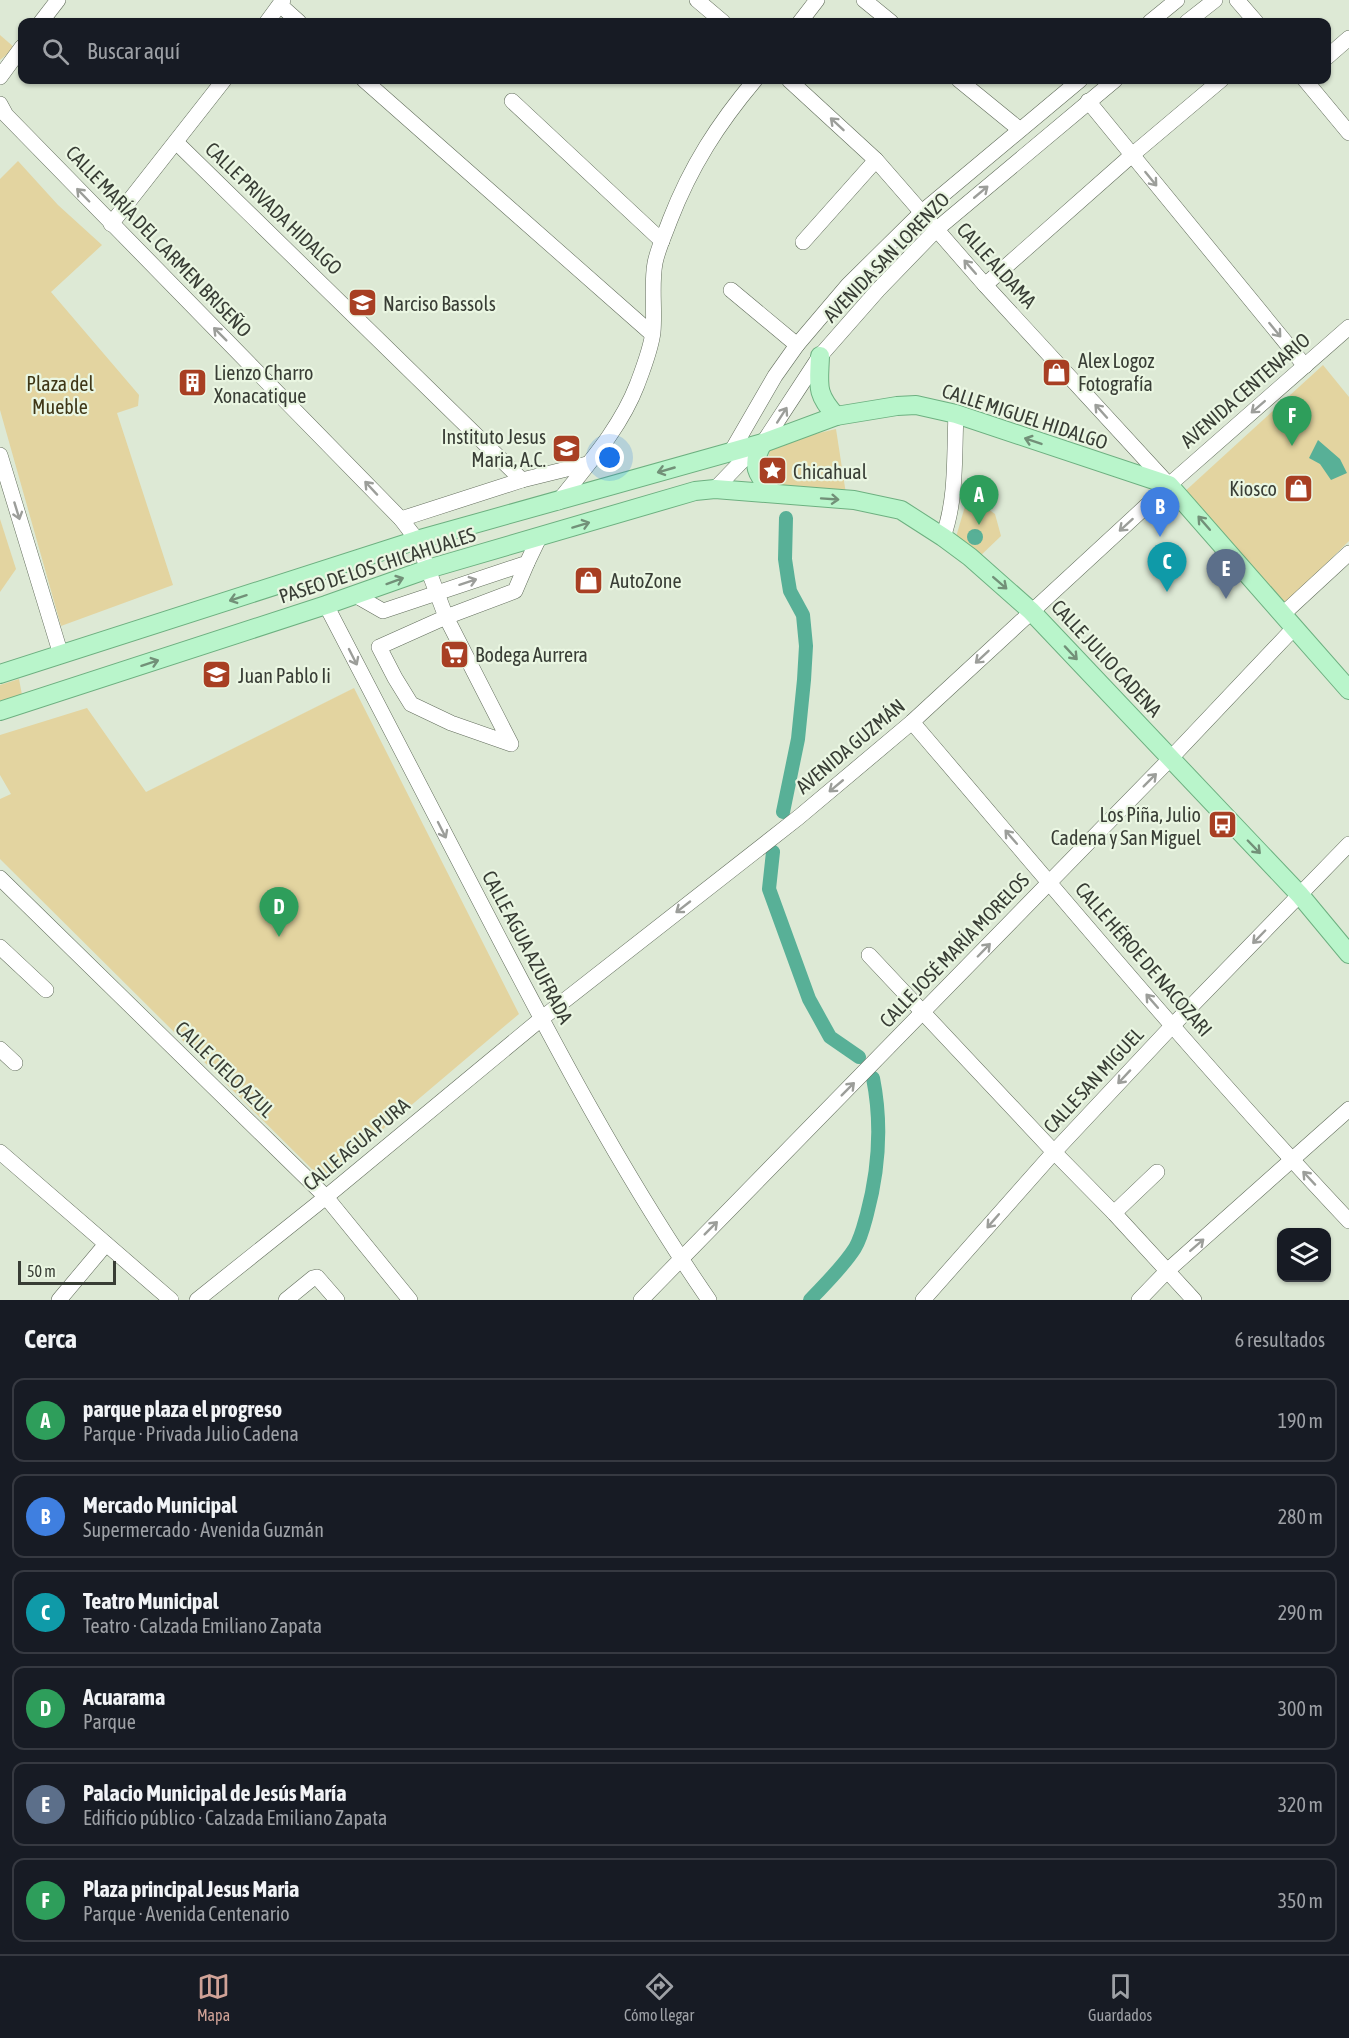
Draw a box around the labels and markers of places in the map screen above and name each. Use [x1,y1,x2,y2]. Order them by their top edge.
school or university icon: Narciso Bassols [346,287,378,319]
place label: Narciso Bassols [383,292,496,315]
place label: Alex Logoz Fotografía [1078,349,1154,395]
shop icon: Alex Logoz Fotografía [1041,356,1073,388]
place label: Lienzo Charro Xonacatique [214,361,313,407]
building icon: Lienzo Charro Xonacatique [177,367,209,399]
pin: F [1272,396,1312,446]
place label: Instituto Jesus Maria, A.C. [441,425,546,471]
school or university icon: Instituto Jesus Maria, A.C. [551,432,583,464]
place icon: Chicahual [756,455,788,487]
place label: Chicahual [793,460,868,483]
shop icon: Kiosco [1282,472,1314,504]
pin: A [960,476,998,525]
place label: Kiosco [1229,477,1277,500]
pin: B [1140,488,1180,537]
pin: C [1148,542,1186,592]
pin: E [1206,550,1246,599]
shop icon: AutoZone [573,564,605,596]
place label: AutoZone [610,569,682,592]
supermarket icon: Bodega Aurrera [438,638,470,670]
place label: Bodega Aurrera [475,643,588,666]
school or university icon: Juan Pablo Ii [201,659,233,691]
place label: Juan Pablo Ii [238,664,331,687]
place label: Los Piña, Julio Cadena y San Miguel [1051,803,1202,849]
bus stop icon: Los Piña, Julio Cadena y San Miguel [1206,809,1238,841]
pin: D [260,888,298,937]

